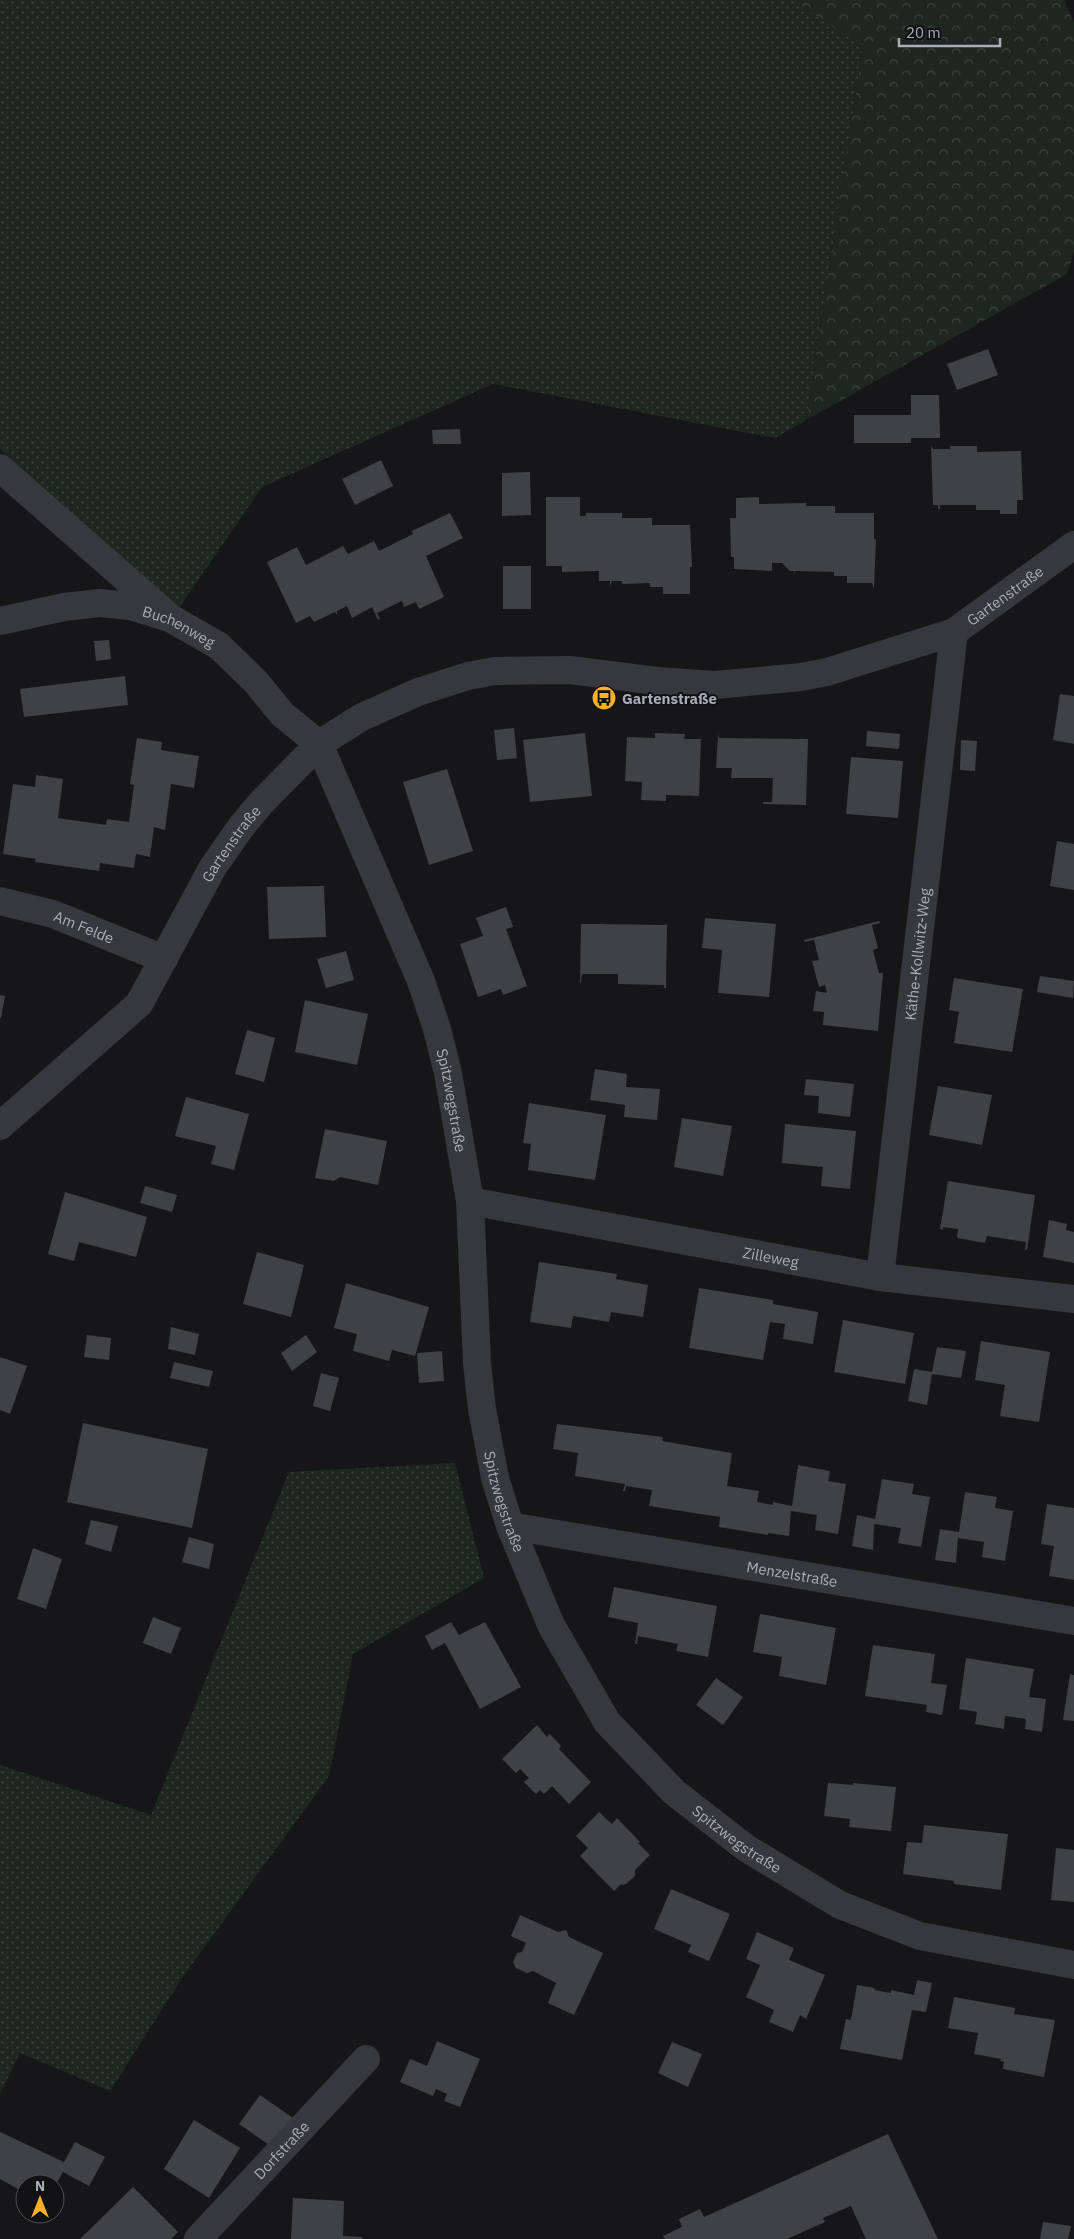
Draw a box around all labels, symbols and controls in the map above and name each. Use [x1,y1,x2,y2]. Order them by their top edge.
scale bar [899,15,1000,47]
text: 20 m [906,23,941,42]
street label: Gartenstraße [963,561,1047,629]
street label: Buchenweg [140,601,219,651]
bus stop icon: Gartenstraße [591,685,617,711]
place label: Gartenstraße [622,689,717,708]
street label: Gartenstraße [197,801,265,885]
street label: Käthe-Kollwitz-Weg [900,887,934,1022]
street label: Am Felde [51,906,117,947]
street label: Spitzwegstraße [433,1047,471,1153]
street label: Zilleweg [741,1242,800,1271]
street label: Spitzwegstraße [481,1449,529,1555]
street label: Menzelstraße [745,1557,839,1591]
street label: Spitzwegstraße [689,1801,785,1877]
street label: Dorfstraße [249,2117,313,2183]
north arrow [15,2174,65,2224]
text: N [35,2177,45,2195]

